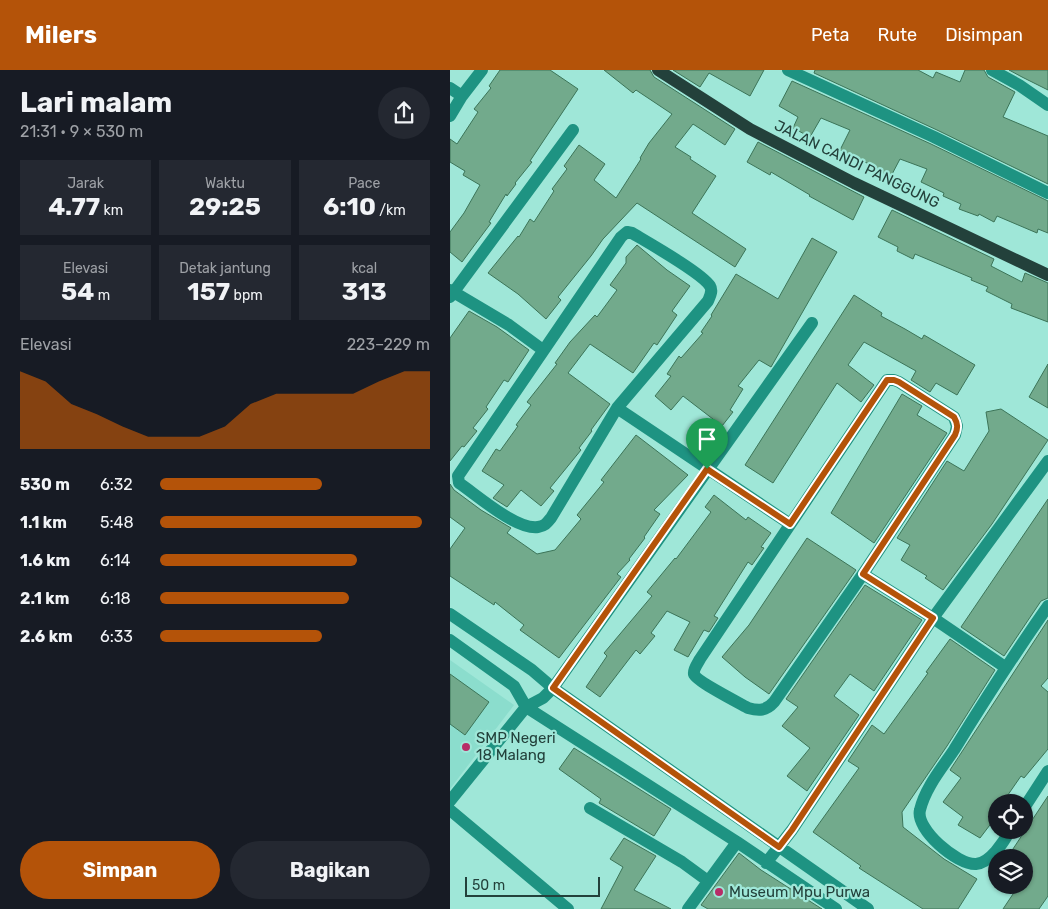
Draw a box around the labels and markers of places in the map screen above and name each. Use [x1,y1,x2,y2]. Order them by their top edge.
pin [686,418,728,469]
place label: SMP Negeri 18 Malang [476,729,556,764]
marker: SMP Negeri 18 Malang [460,741,472,753]
place label: Museum Mpu Purwa [729,883,870,901]
marker: Museum Mpu Purwa [713,886,725,898]

